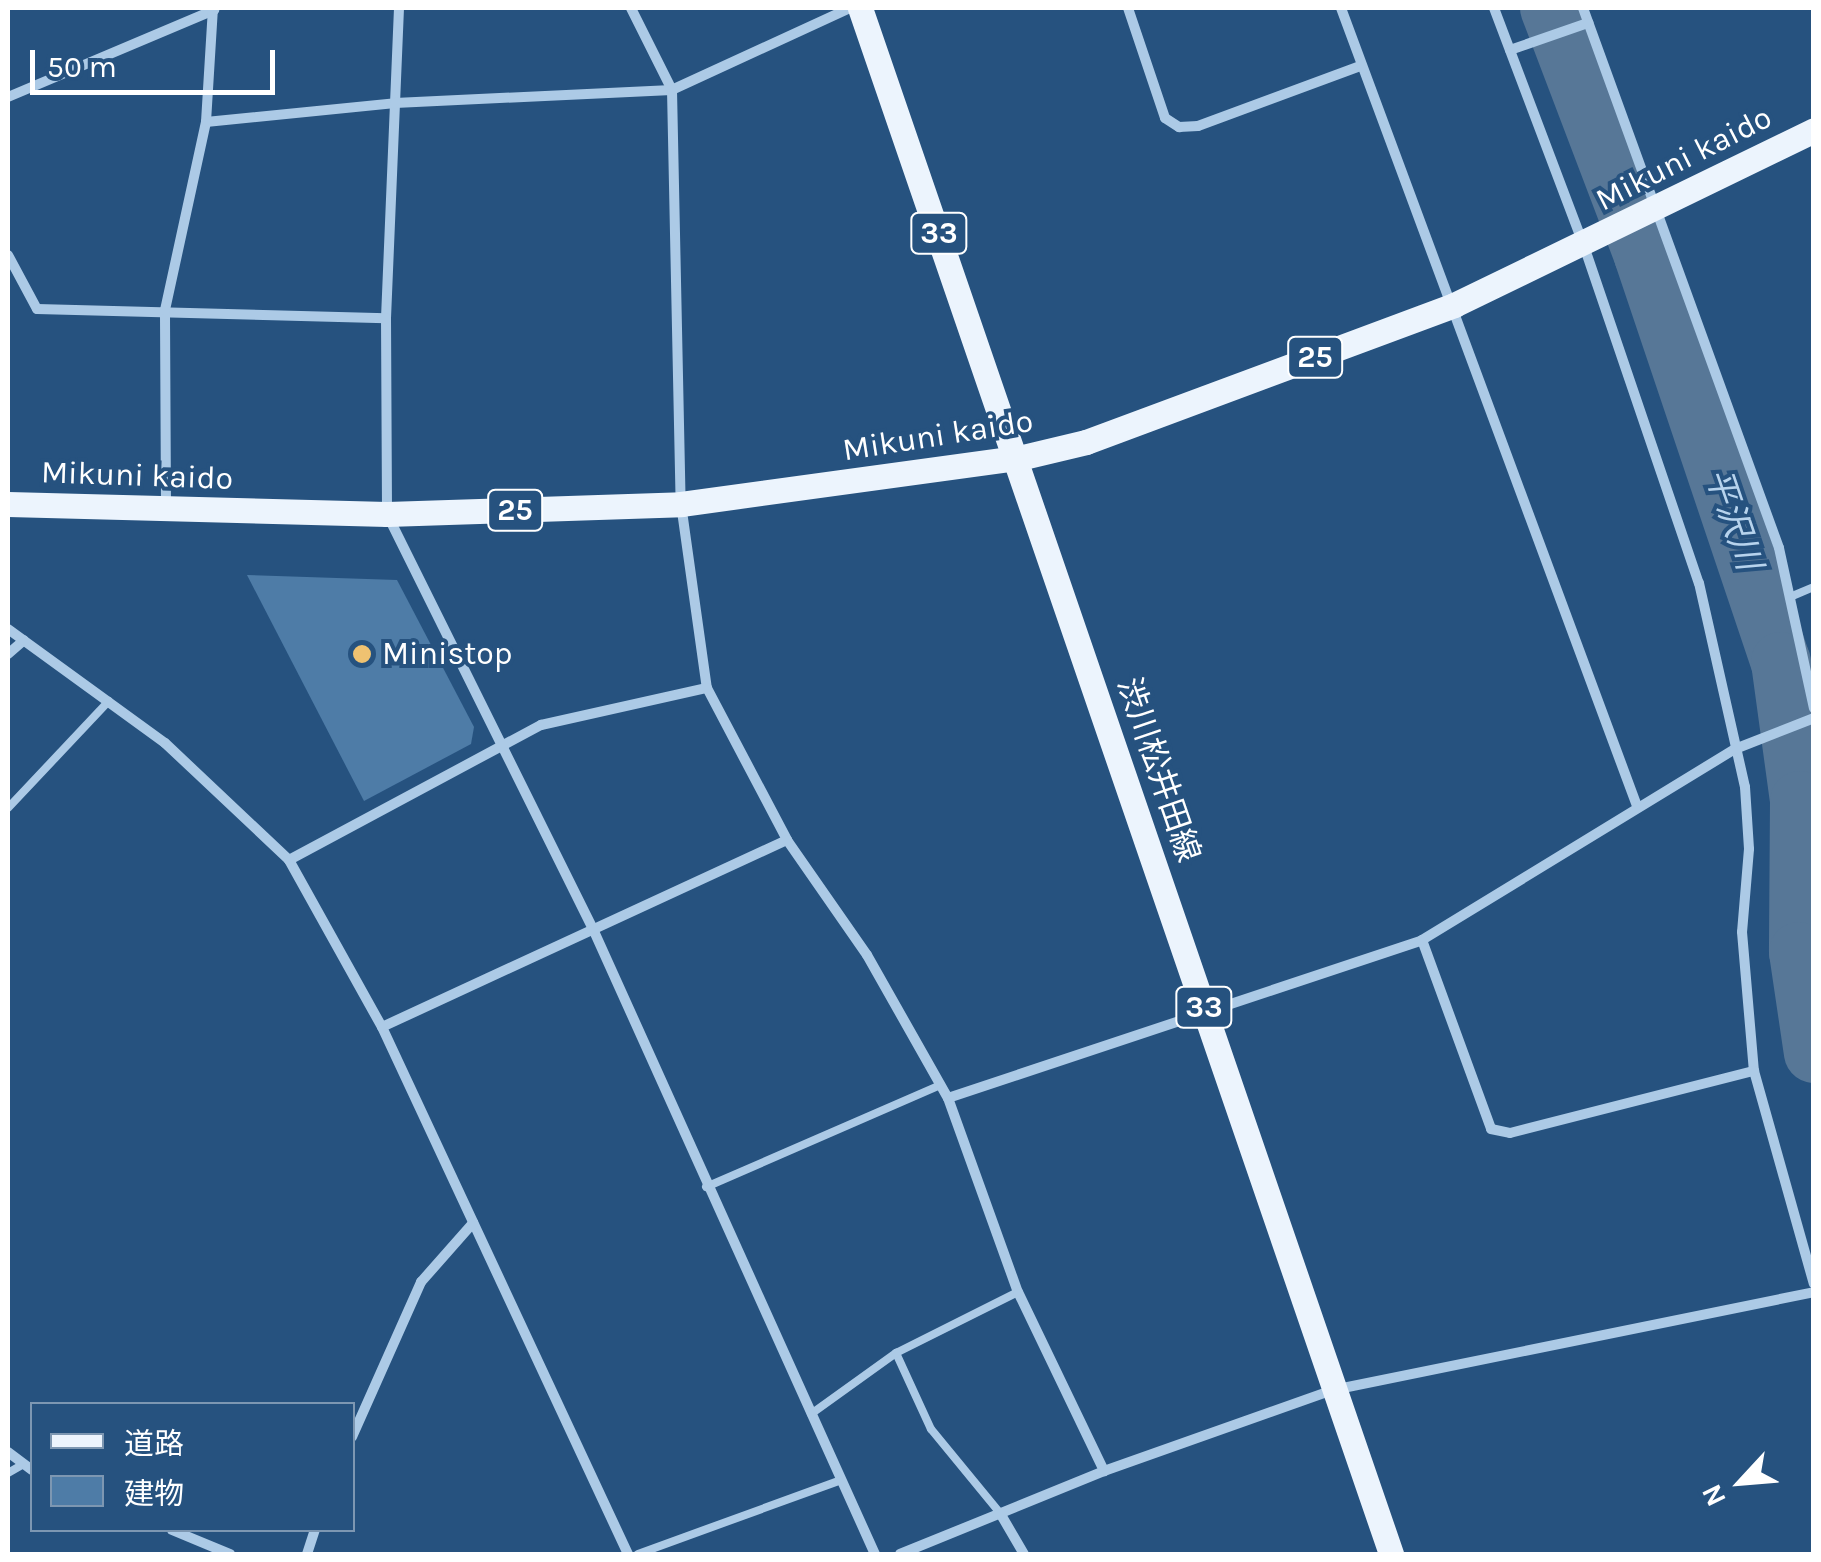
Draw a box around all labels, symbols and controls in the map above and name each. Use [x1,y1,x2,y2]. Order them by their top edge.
scale bar [35,30,280,92]
text: 50 m [47,49,117,85]
street label: Mikuni kaido [1590,98,1778,220]
road number: 33 [909,208,969,258]
road number: 25 [1285,332,1345,382]
street label: Mikuni kaido [840,402,1036,470]
street label: Mikuni kaido [40,453,234,499]
water label: 平沢川 [1696,463,1770,575]
road number: 25 [485,485,545,535]
place label: Ministop [382,635,513,673]
marker: Ministop [351,643,373,665]
street label: 渋川松井田線 [1109,673,1207,867]
road number: 33 [1174,982,1234,1032]
legend [30,1402,355,1532]
text: 道路 [124,1426,184,1462]
north arrow [1691,1432,1791,1532]
text: 建物 [124,1476,184,1512]
text: N [1694,1479,1733,1512]

